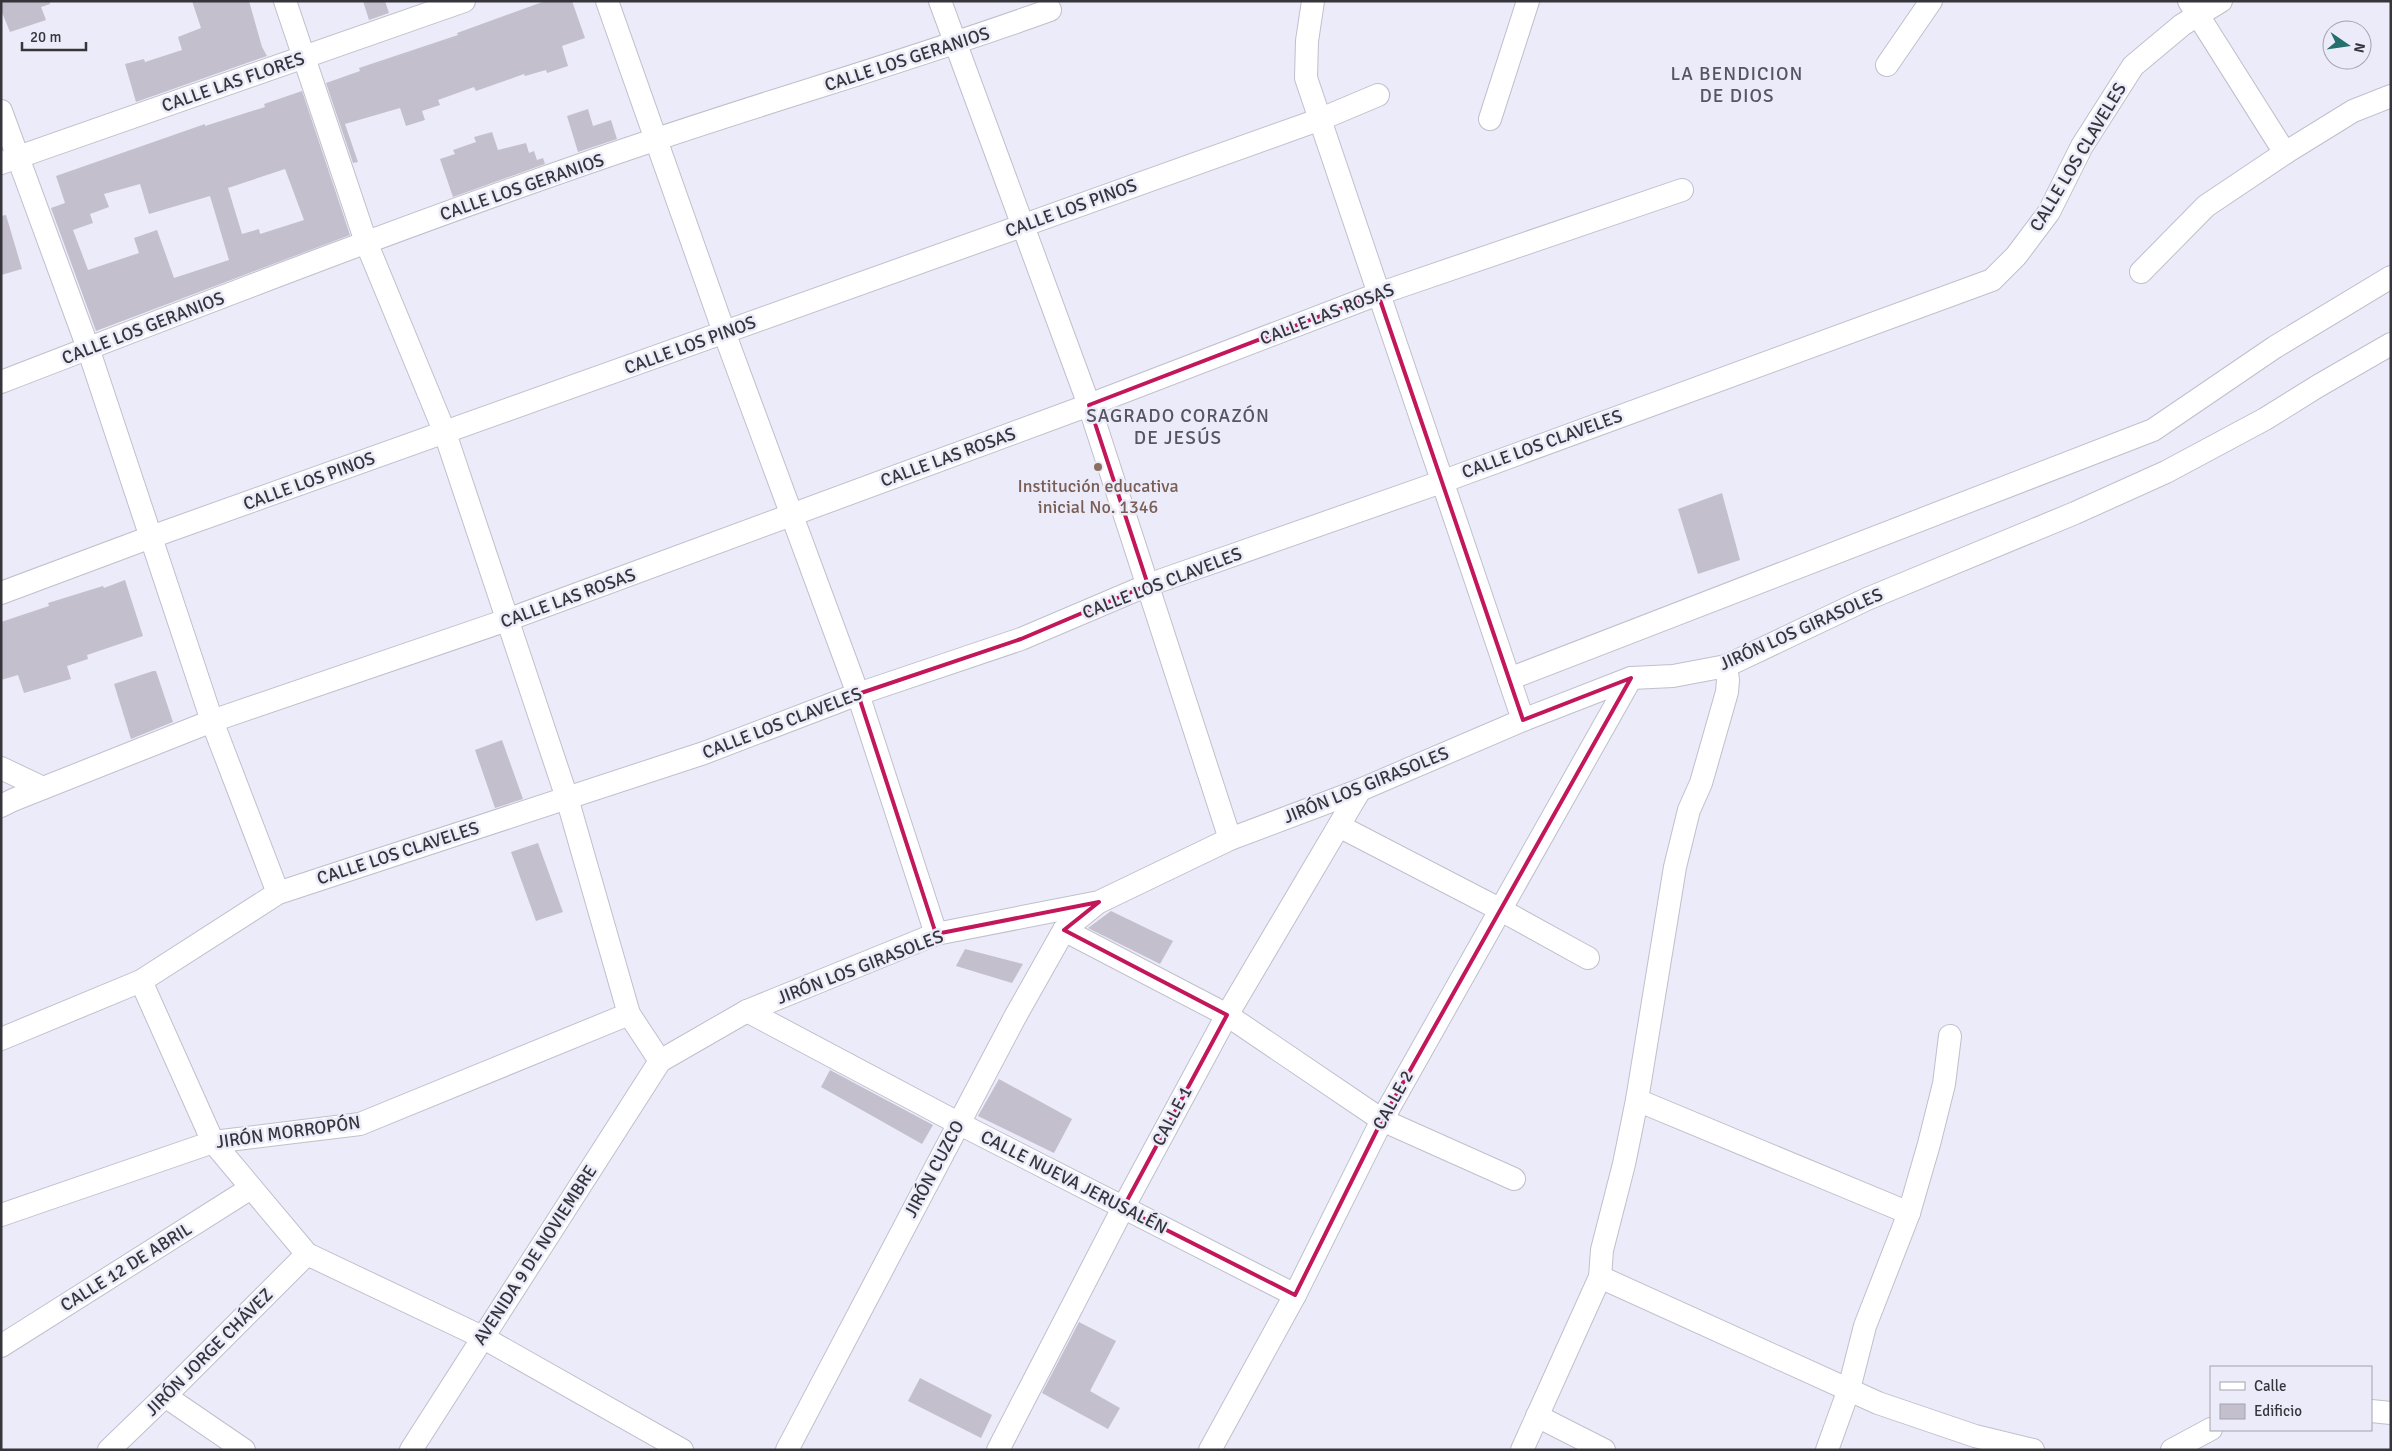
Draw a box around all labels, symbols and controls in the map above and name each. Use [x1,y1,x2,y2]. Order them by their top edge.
scale bar [22,20,86,52]
north arrow [2322,20,2372,70]
street label: CALLE LOS GERANIOS [822,22,992,96]
text: 20 m [30,28,61,46]
text: N [2350,41,2369,54]
street label: CALLE LAS FLORES [159,47,307,117]
district label: LA BENDICION DE DIOS [1670,62,1804,108]
street label: CALLE LOS CLAVELES [2025,79,2131,235]
street label: CALLE LOS GERANIOS [437,149,607,225]
street label: CALLE LOS PINOS [1002,174,1140,242]
street label: CALLE LAS ROSAS [1257,278,1397,350]
street label: CALLE LOS GERANIOS [59,287,227,369]
street label: CALLE LOS PINOS [621,311,759,379]
district label: SAGRADO CORAZÓN DE JESÚS [1086,404,1270,450]
street label: CALLE LOS CLAVELES [1459,405,1625,483]
street label: CALLE LAS ROSAS [878,422,1018,492]
street label: CALLE LOS PINOS [240,447,378,515]
marker: Institución educativa inicial No. 1346 [1092,461,1104,473]
place label: Institución educativa inicial No. 1346 [1017,475,1179,518]
street label: CALLE LOS CLAVELES [1079,542,1245,624]
street label: CALLE LAS ROSAS [498,563,638,633]
street label: JIRÓN LOS GIRASOLES [1716,583,1886,675]
street label: CALLE LOS CLAVELES [699,682,865,764]
street label: JIRÓN LOS GIRASOLES [1280,742,1452,828]
street label: CALLE LOS CLAVELES [314,816,482,890]
street label: JIRÓN LOS GIRASOLES [774,925,946,1009]
street label: CALLE 2 [1368,1067,1418,1133]
street label: CALLE 1 [1147,1083,1197,1149]
street label: JIRÓN MORROPÓN [214,1111,362,1153]
street label: JIRÓN CUZCO [899,1117,969,1221]
street label: CALLE NUEVA JERUSALÉN [977,1125,1171,1239]
street label: AVENIDA 9 DE NOVIEMBRE [469,1161,601,1349]
street label: CALLE 12 DE ABRIL [56,1218,196,1316]
street label: JIRÓN JORGE CHÁVEZ [141,1284,277,1420]
legend [2210,1366,2372,1431]
text: Calle [2254,1377,2287,1395]
text: Edificio [2254,1402,2302,1420]

